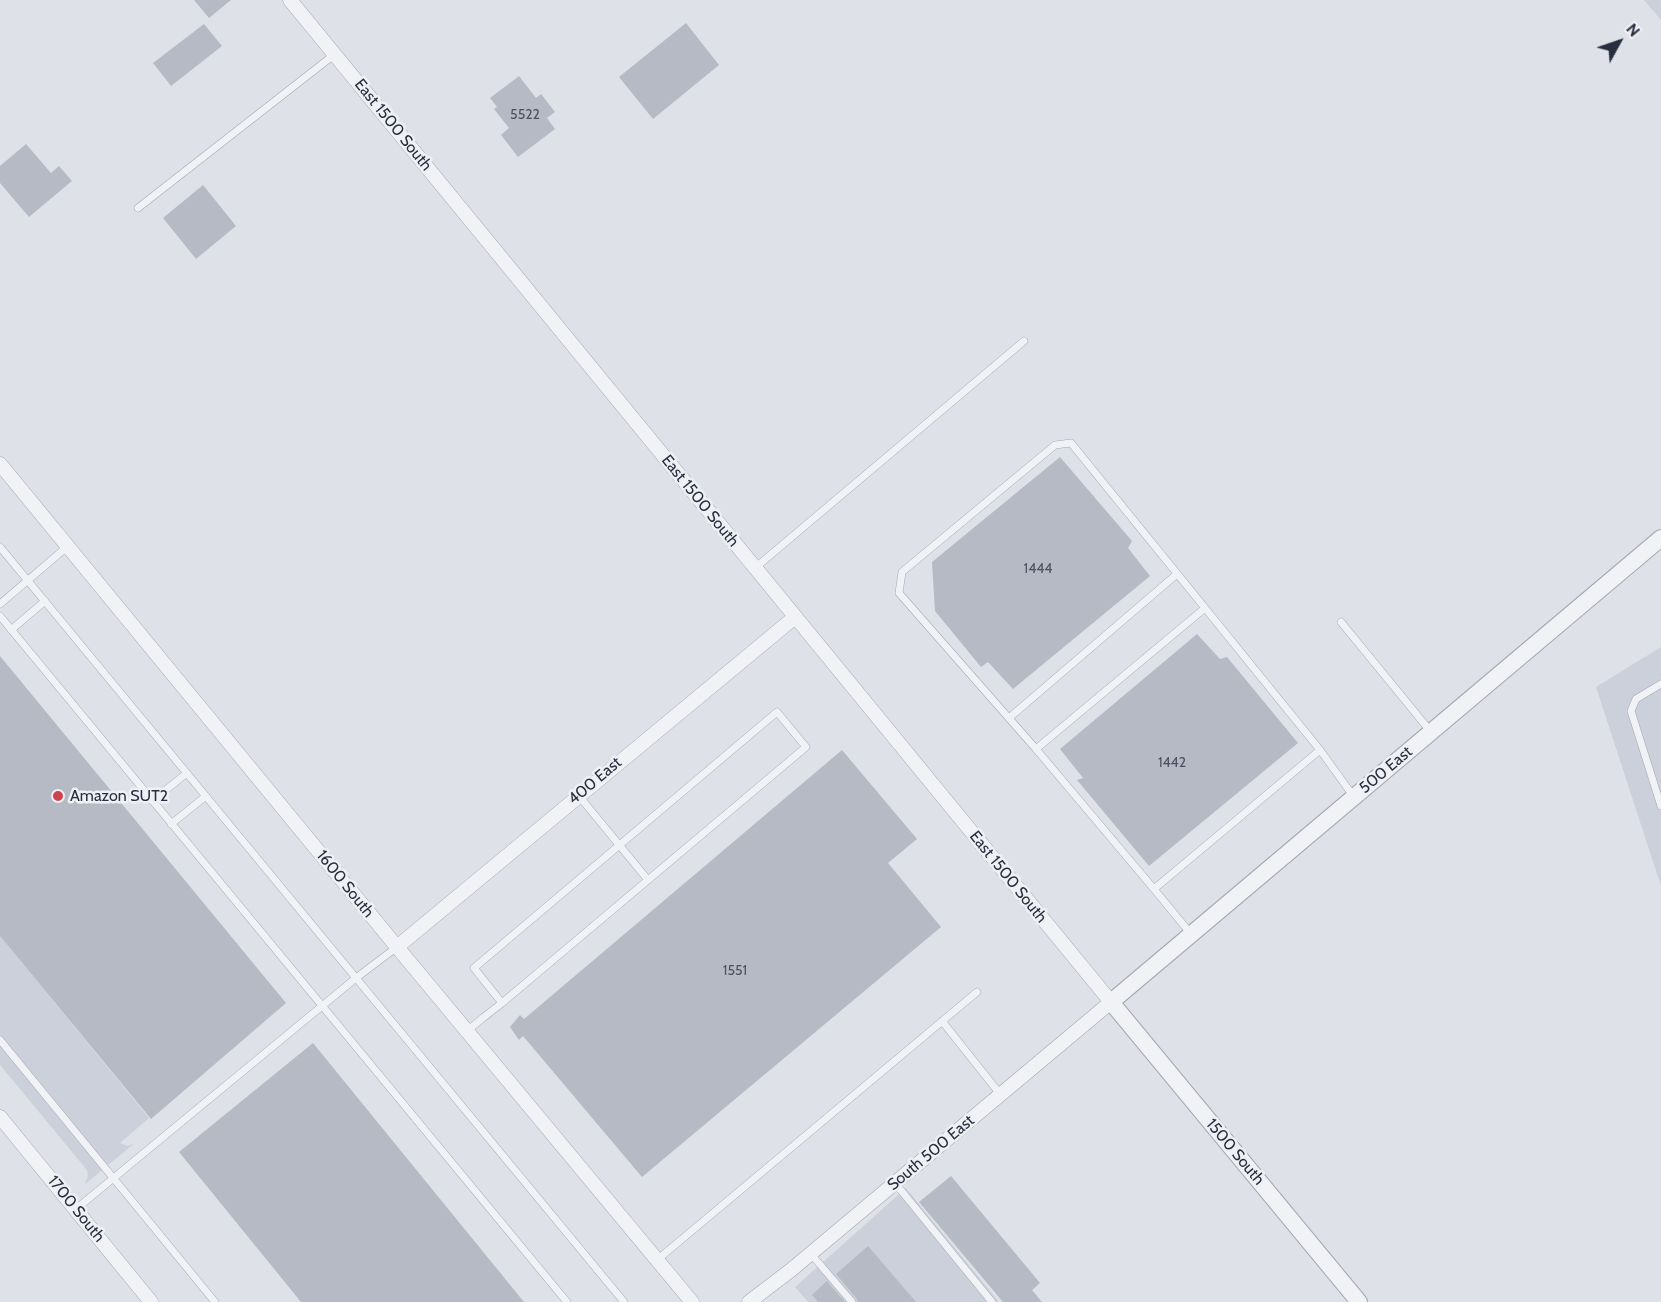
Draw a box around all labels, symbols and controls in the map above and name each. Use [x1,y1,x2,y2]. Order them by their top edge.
north arrow [1589,12,1649,72]
text: N [1622,20,1644,41]
street label: East 1500 South [350,75,436,175]
house number: 5522 [510,107,540,123]
street label: East 1500 South [657,451,743,551]
house number: 1444 [1024,561,1052,577]
street label: 500 East [1356,742,1416,798]
street label: 400 East [564,753,626,809]
house number: 1442 [1158,755,1186,771]
place label: Amazon SUT2 [70,786,168,806]
marker: Amazon SUT2 [51,789,65,803]
street label: East 1500 South [965,827,1051,927]
street label: 1600 South [312,847,378,921]
house number: 1551 [723,963,747,979]
street label: South 500 East [884,1111,978,1195]
street label: 1500 South [1202,1115,1268,1189]
street label: 1700 South [43,1172,109,1246]

